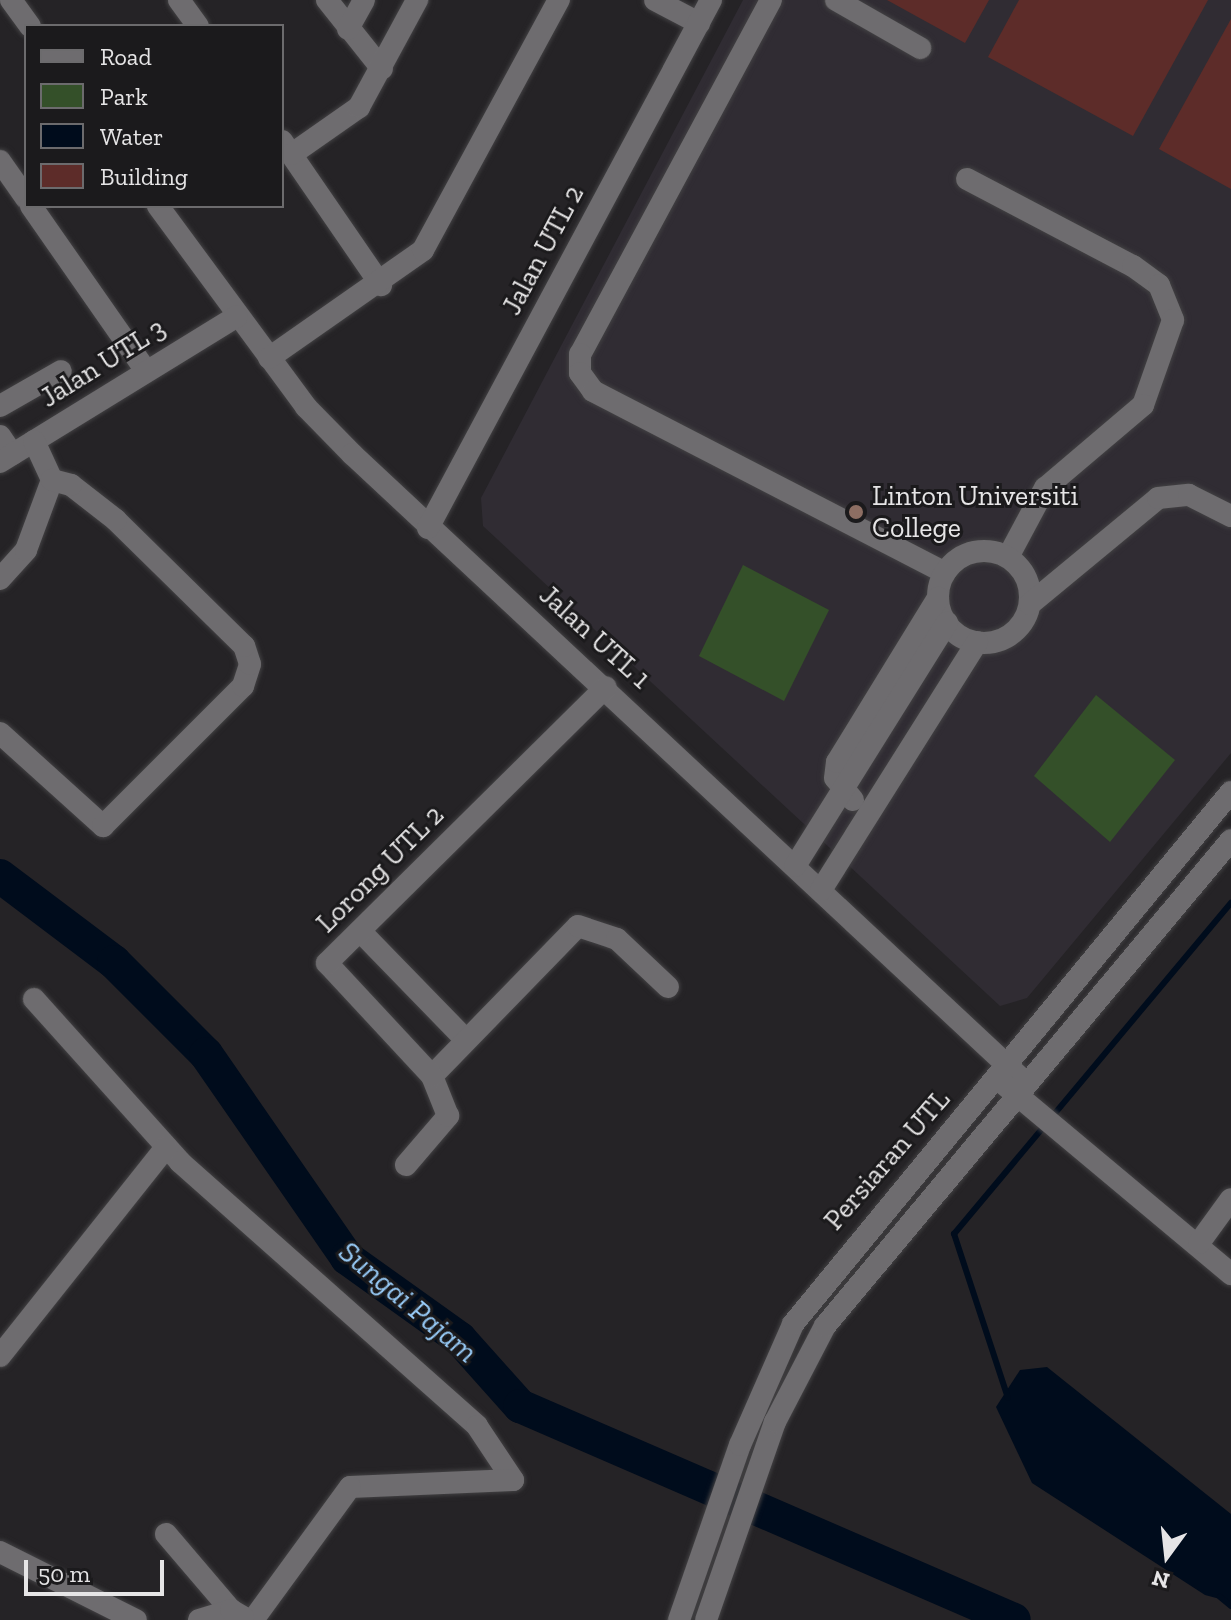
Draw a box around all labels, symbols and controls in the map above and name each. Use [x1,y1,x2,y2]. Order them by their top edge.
legend [24,24,284,208]
text: Road [100,42,152,71]
text: Park [100,82,148,111]
text: Water [100,122,163,151]
text: Building [100,162,188,191]
street label: Jalan UTL 2 [495,179,591,321]
street label: Jalan UTL 3 [34,311,172,415]
place label: Linton Universiti College [872,479,1078,545]
marker: Linton Universiti College [847,503,865,521]
street label: Jalan UTL 1 [532,578,658,696]
street label: Lorong UTL 2 [309,798,451,940]
street label: Persiaran UTL [817,1083,957,1237]
water label: Sungai Pajam [332,1234,484,1370]
north arrow [1127,1516,1207,1596]
scale bar [28,1544,168,1594]
text: 50 m [38,1559,90,1588]
text: N [1149,1564,1172,1595]

